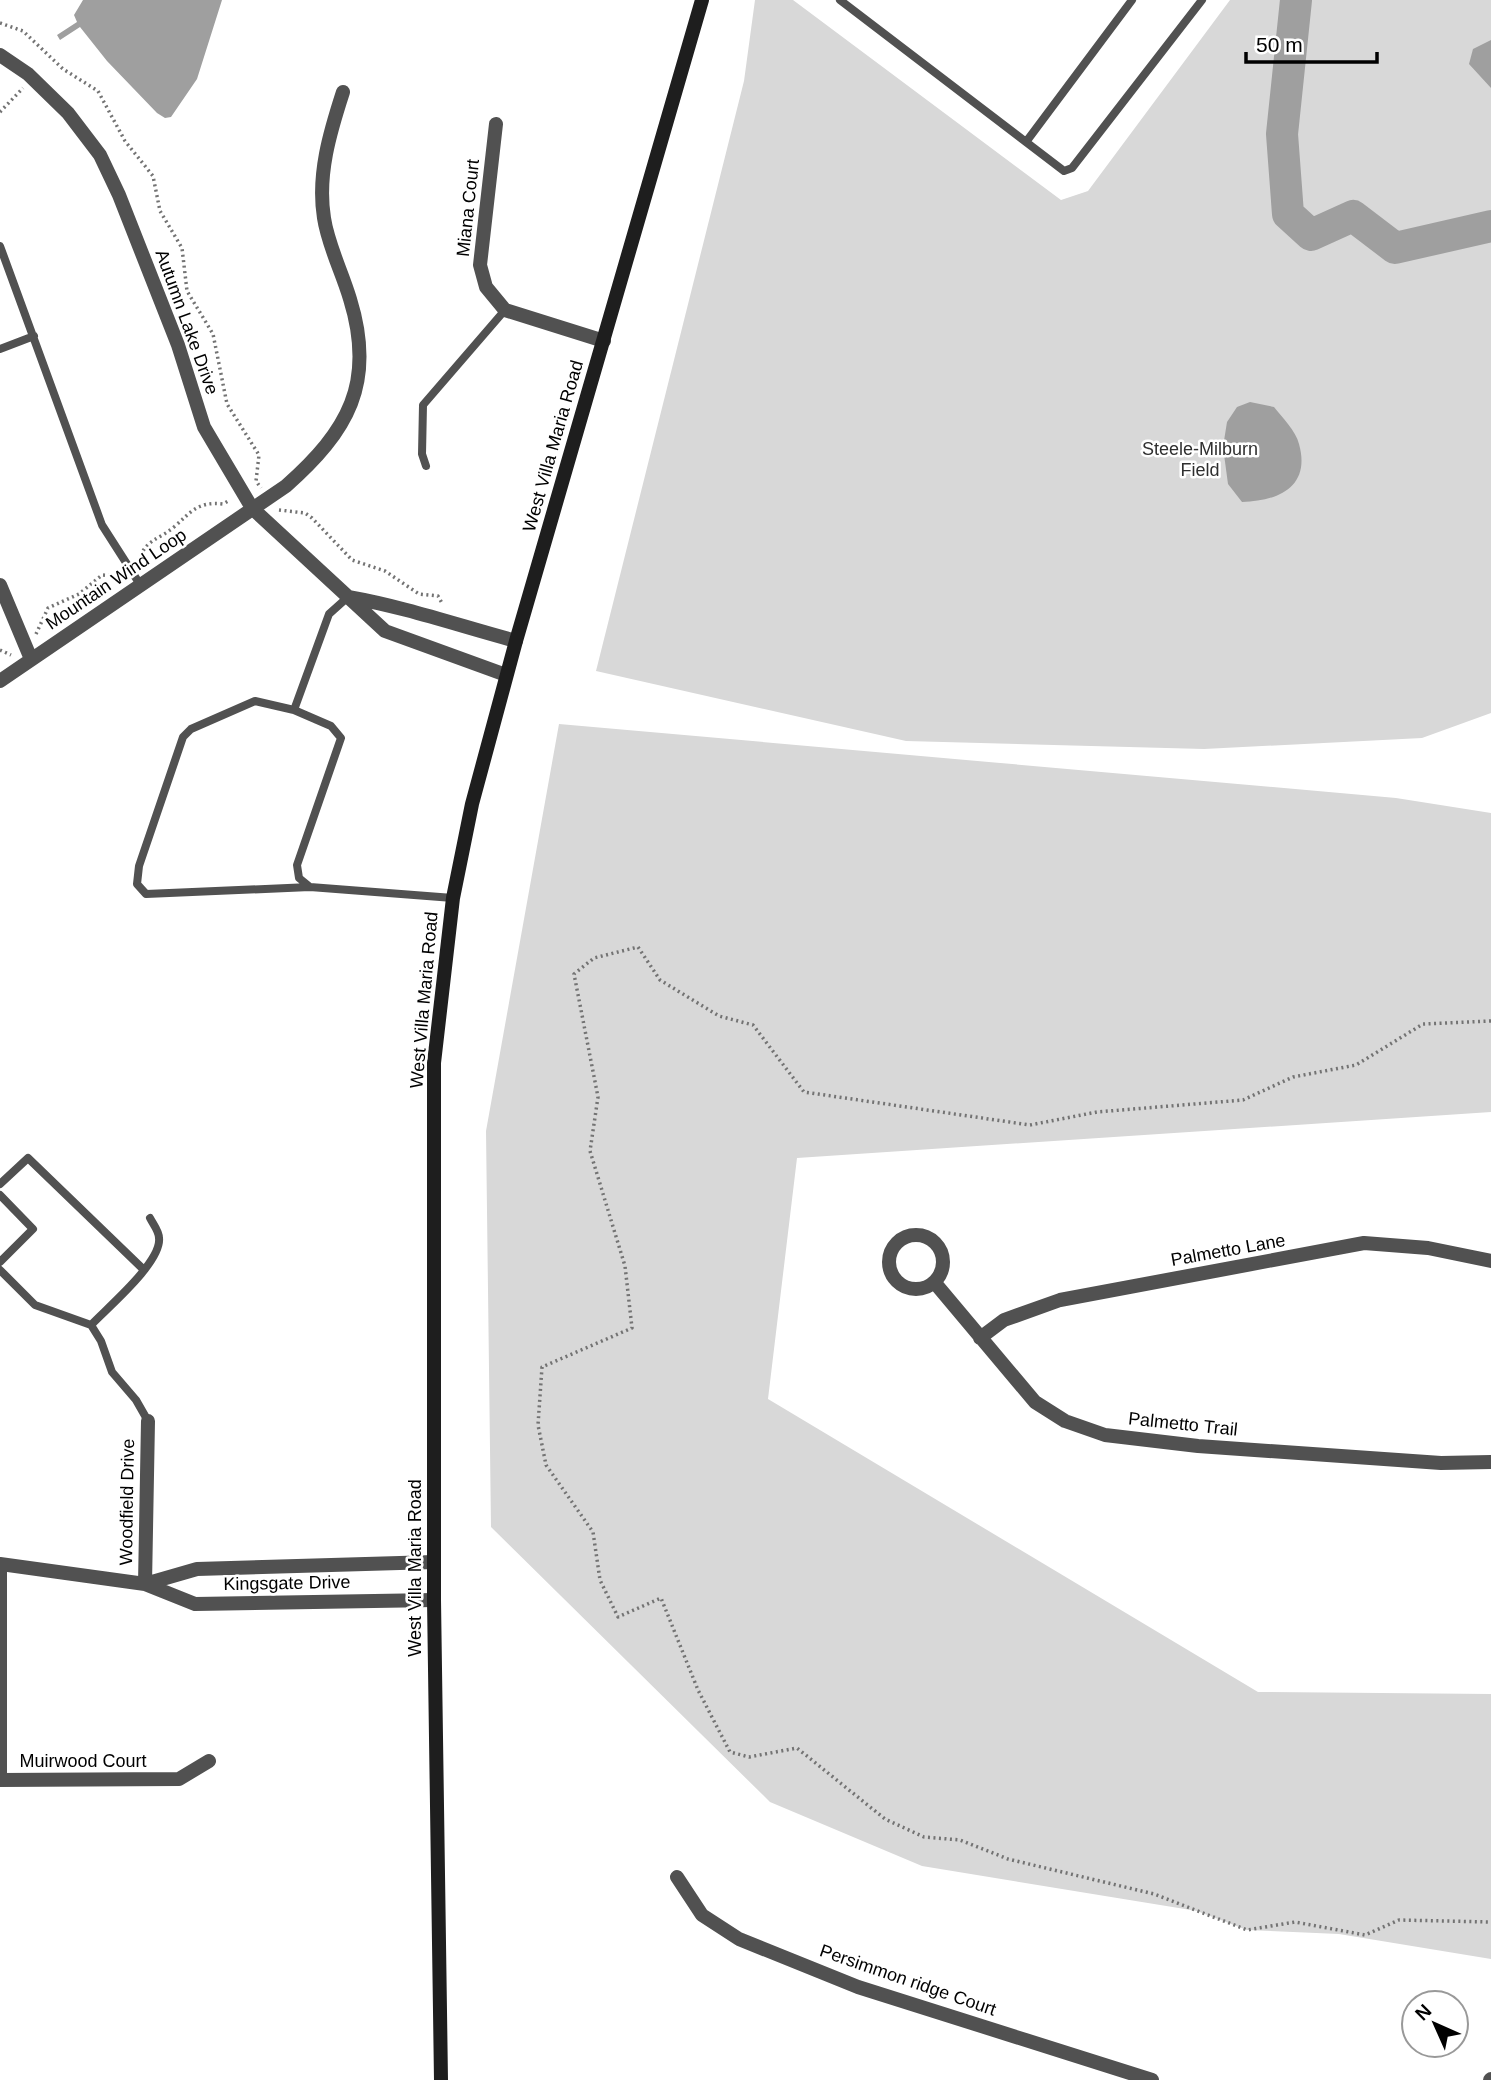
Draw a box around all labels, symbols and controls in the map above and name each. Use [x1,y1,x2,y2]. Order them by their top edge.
scale bar [1246,21,1377,65]
text: 50 m [1256,33,1303,56]
street label: Miana Court [453,158,483,258]
street label: Autumn Lake Drive [151,247,223,397]
street label: West Villa Maria Road [519,358,587,534]
park label: Steele-Milburn Field [1142,439,1258,480]
street label: Mountain Wind Loop [42,525,190,633]
street label: West Villa Maria Road [406,911,442,1089]
street label: Palmetto Lane [1169,1230,1287,1270]
street label: Palmetto Trail [1127,1408,1239,1440]
street label: Woodfield Drive [116,1438,138,1566]
street label: West Villa Maria Road [405,1479,425,1657]
street label: Kingsgate Drive [223,1572,351,1594]
street label: Muirwood Court [19,1751,147,1771]
street label: Persimmon ridge Court [817,1940,999,2020]
north arrow [1400,1989,1470,2059]
text: N [1411,2000,1436,2025]

